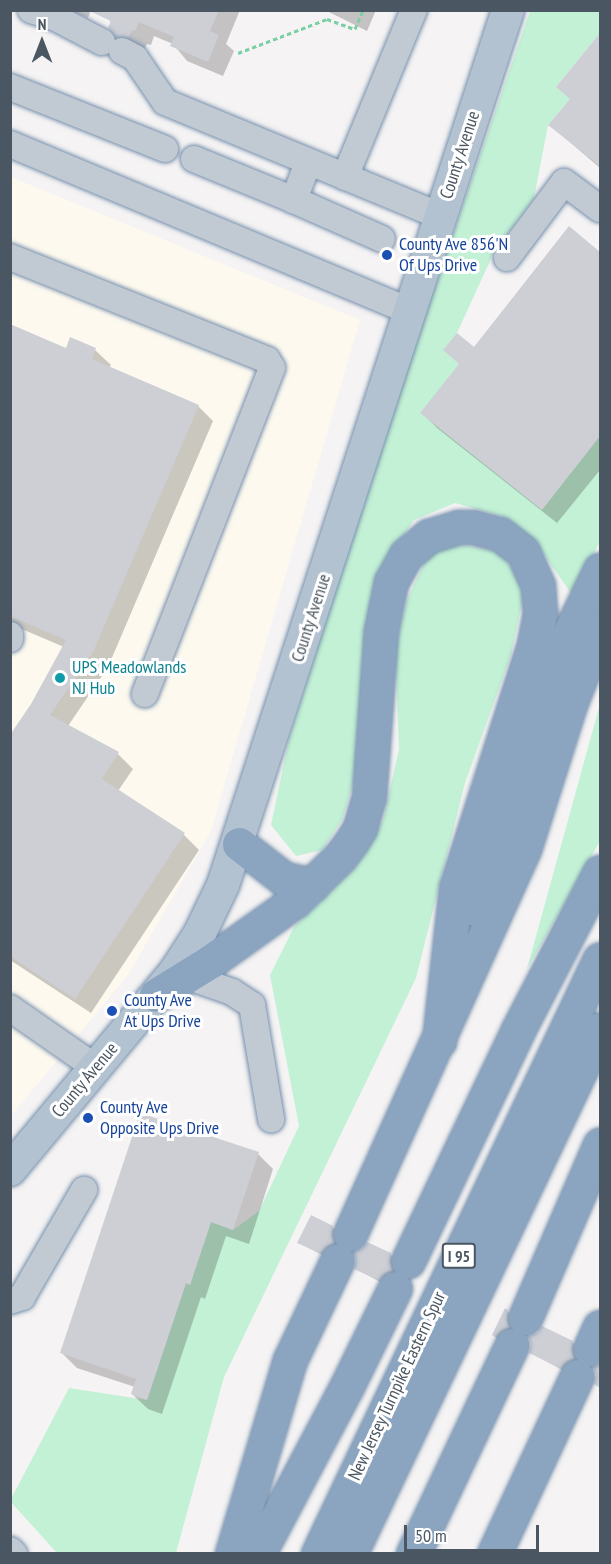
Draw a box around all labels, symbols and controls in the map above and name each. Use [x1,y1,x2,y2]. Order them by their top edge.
north arrow [12,12,72,72]
text: N [38,14,46,34]
street label: County Avenue [435,108,485,202]
place label: County Ave 856'N Of Ups Drive [399,234,509,276]
marker: County Ave 856'N Of Ups Drive [380,248,394,262]
street label: County Avenue [286,571,336,665]
place label: UPS Meadowlands NJ Hub [72,657,186,700]
marker: UPS Meadowlands NJ Hub [53,671,67,685]
place label: County Ave At Ups Drive [124,990,201,1032]
marker: County Ave At Ups Drive [105,1004,119,1018]
street label: County Avenue [47,1038,123,1122]
place label: County Ave Opposite Ups Drive [100,1097,219,1140]
marker: County Ave Opposite Ups Drive [81,1111,95,1125]
road number: I 95 [441,1243,477,1269]
street label: New Jersey Turnpike Eastern Spur [343,1288,451,1484]
scale bar [407,1513,542,1551]
text: 50 m [415,1524,447,1547]

